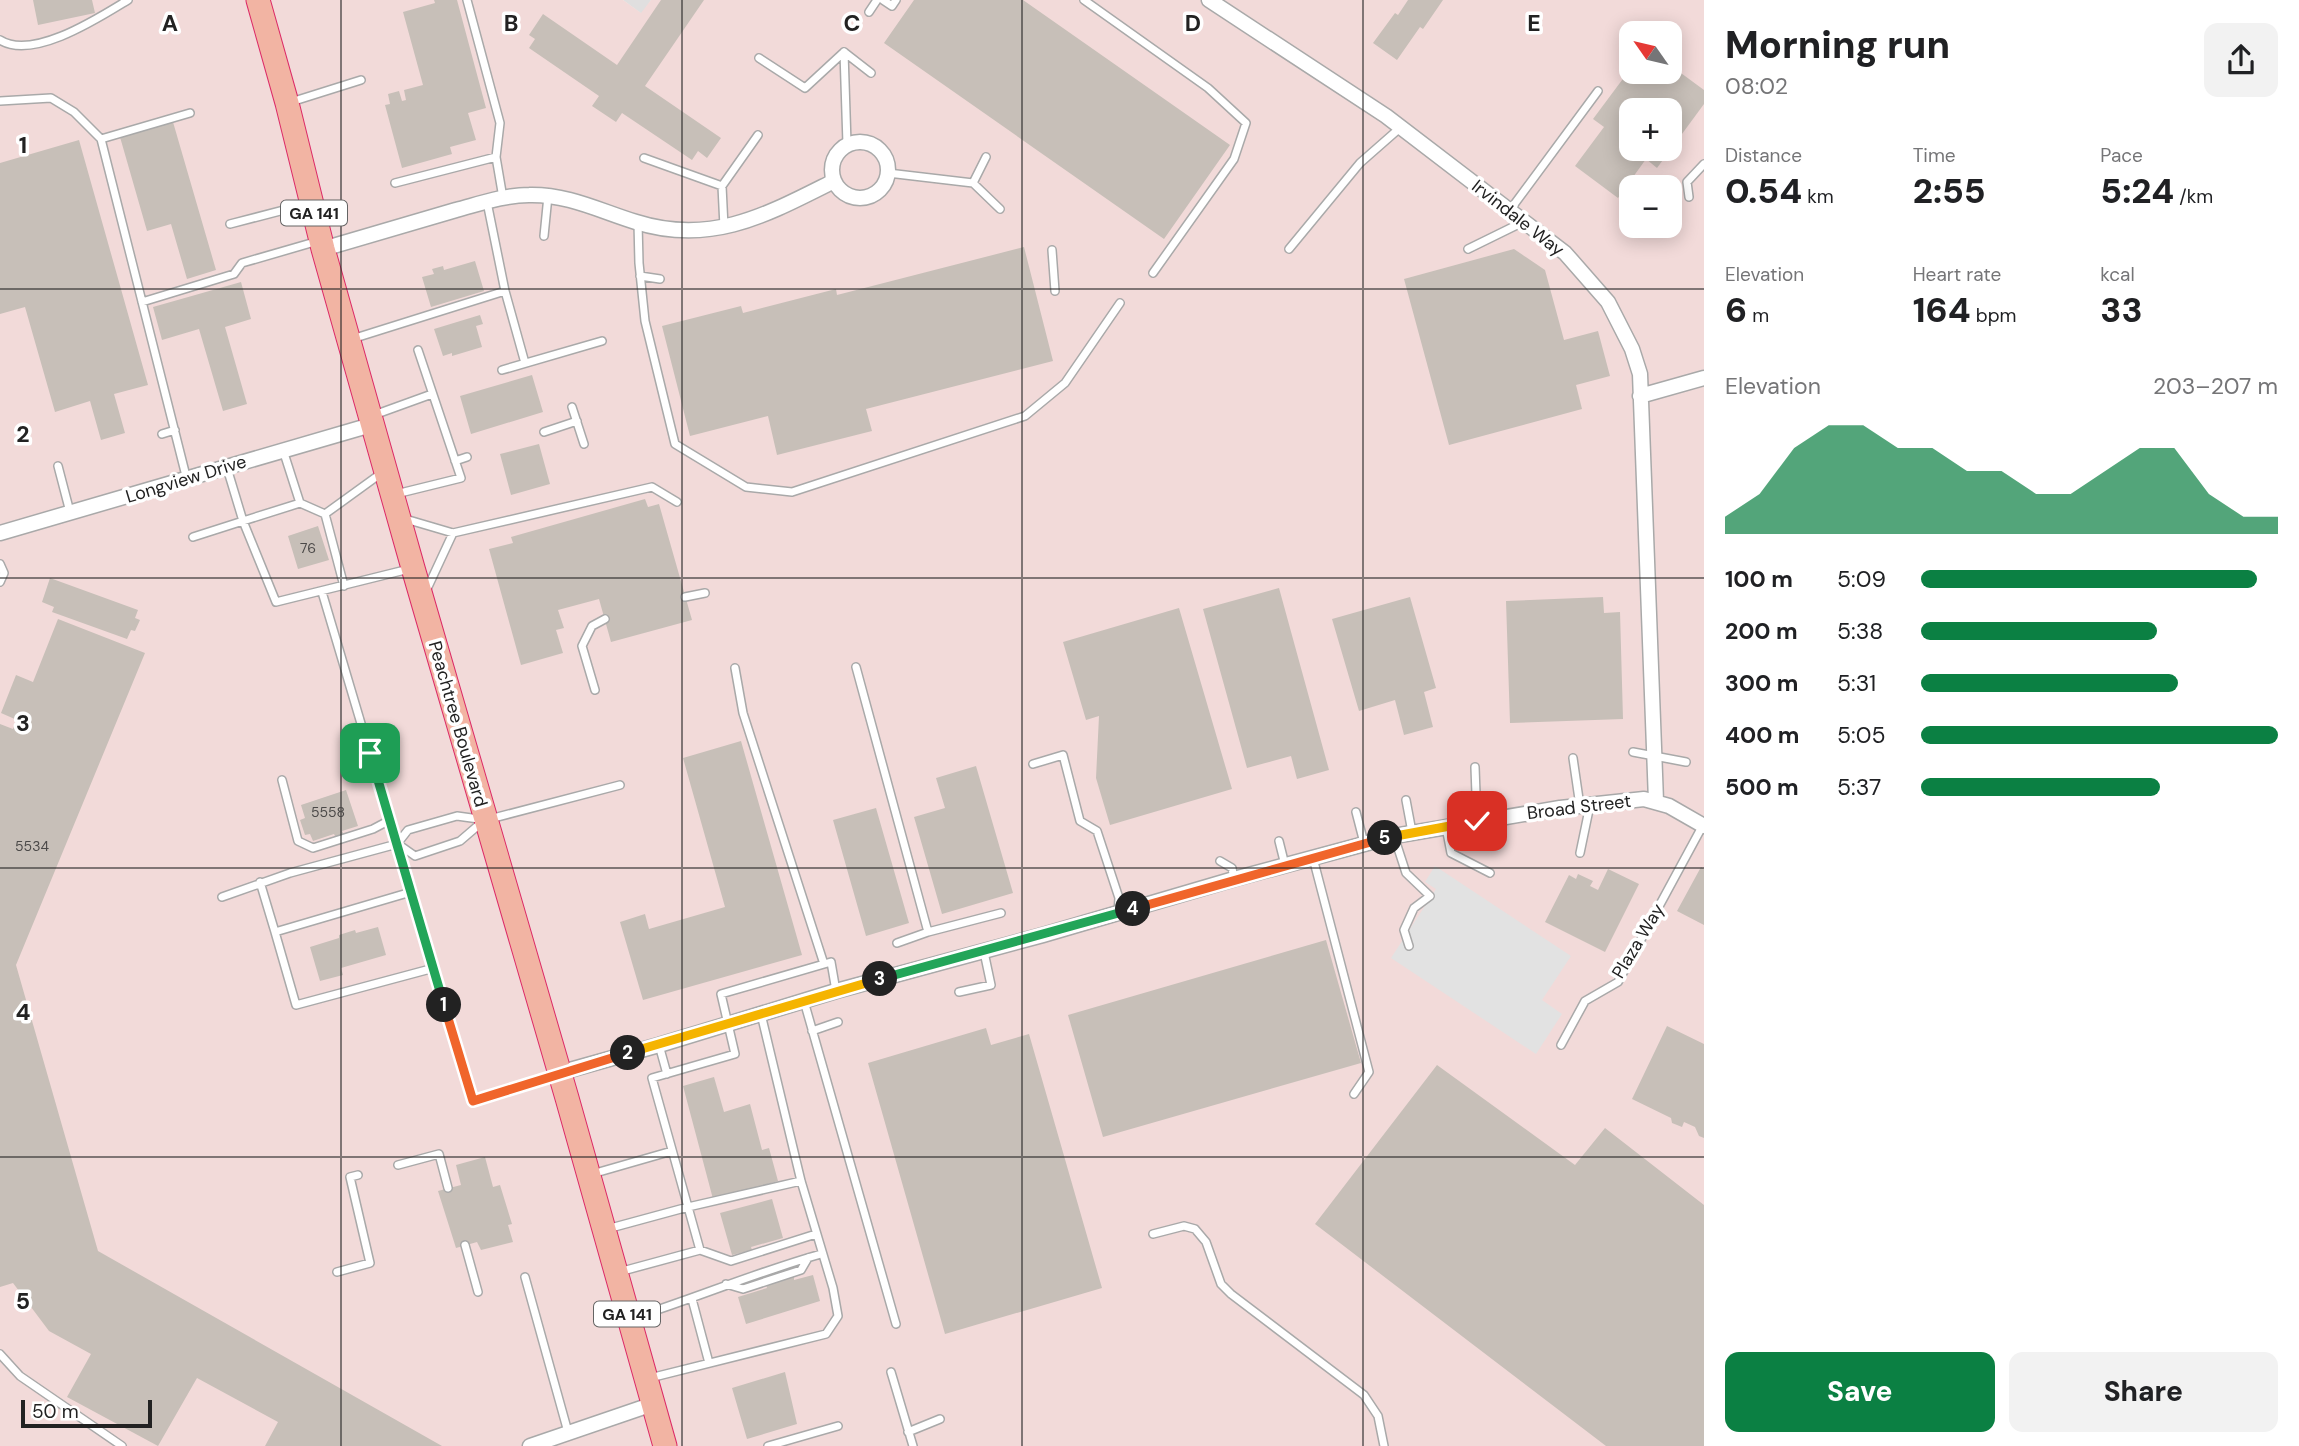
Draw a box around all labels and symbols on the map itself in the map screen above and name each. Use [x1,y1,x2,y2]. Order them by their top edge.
text: A [162,8,178,38]
text: B [504,8,518,38]
text: C [844,8,860,38]
text: D [1185,8,1201,38]
text: E [1527,8,1541,38]
north arrow [1619,21,1682,84]
text: 1 [19,130,27,160]
street label: Irvindale Way [1467,174,1569,262]
road number: GA 141 [281,200,347,226]
text: 2 [16,419,30,449]
street label: Longview Drive [123,449,249,509]
house number: 76 [300,539,316,557]
street label: Peachtree Boulevard [423,638,493,810]
text: 3 [16,708,30,738]
pin [340,723,400,783]
street label: Broad Street [1526,789,1632,825]
pin [1447,791,1507,851]
house number: 5558 [311,803,345,821]
pin: 5 [1368,820,1402,856]
house number: 5534 [15,837,49,855]
pin: 4 [1116,892,1150,926]
street label: Plaza Way [1606,899,1670,983]
pin: 3 [862,962,898,996]
pin: 1 [426,988,462,1023]
text: 4 [16,997,31,1027]
pin: 2 [610,1036,646,1070]
text: 5 [16,1286,30,1316]
road number: GA 141 [594,1302,660,1326]
scale bar [21,1397,152,1429]

